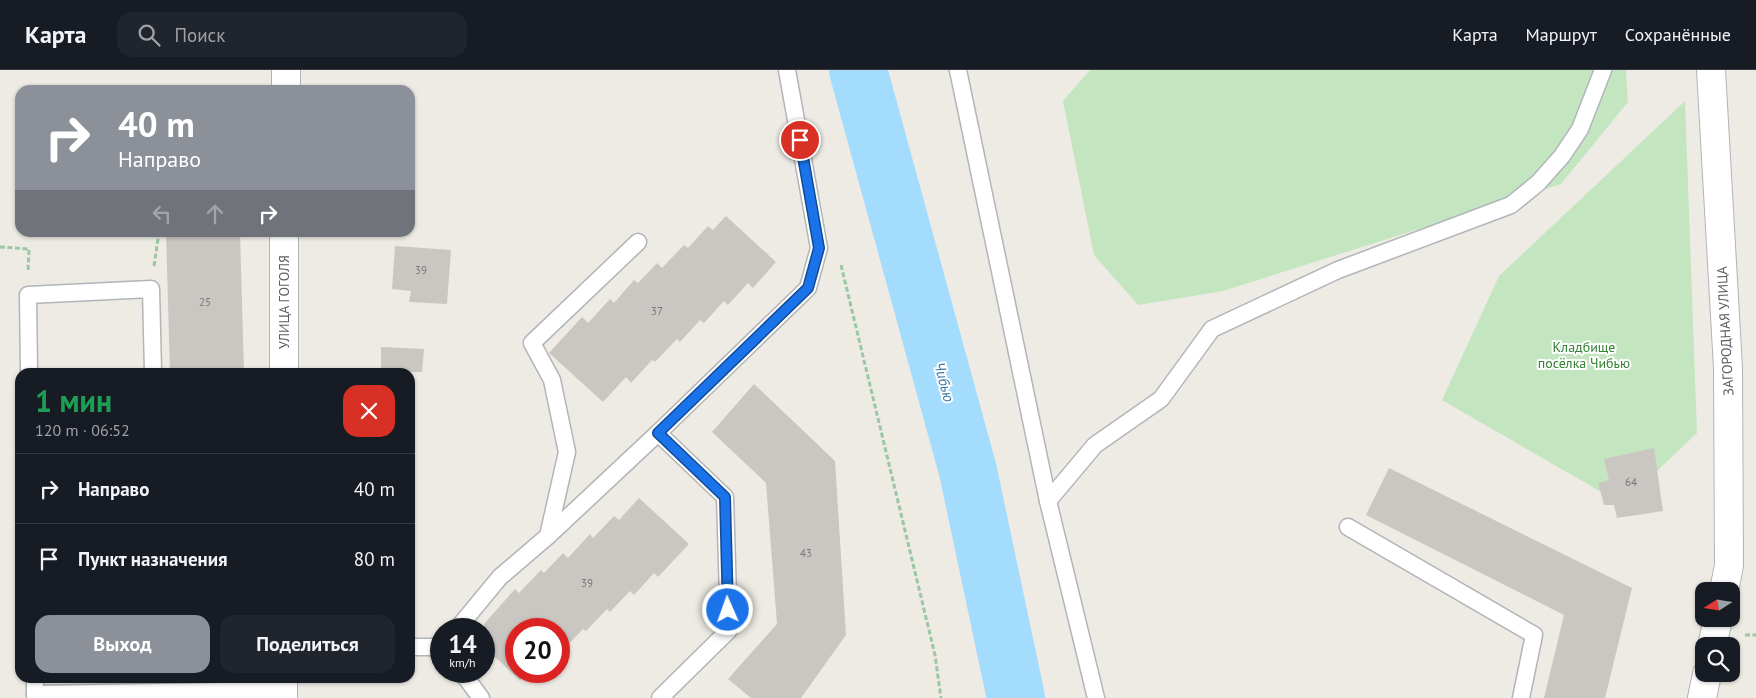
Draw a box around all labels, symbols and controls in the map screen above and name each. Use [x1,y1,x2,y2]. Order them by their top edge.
search box [117,12,467,57]
text: Карта [25,19,87,50]
icon: search [135,21,163,49]
text: Поиск [175,23,225,47]
text: Карта [1452,23,1498,46]
text: Маршрут [1526,23,1597,46]
text: Сохранённые [1625,23,1731,46]
text: 40 m [118,101,195,147]
icon: right [35,105,100,170]
pin [779,119,821,161]
icon: arrive [786,126,814,154]
text: Направо [118,145,201,173]
icon: left [148,200,176,228]
icon: ahead [201,200,229,228]
icon: right [254,200,282,228]
street label: УЛИЦА ГОГОЛЯ [275,255,293,349]
house number: 39 [415,263,427,277]
street label: ЗАГОРОДНАЯ УЛИЦА [1713,265,1737,396]
house number: 25 [199,295,211,309]
house number: 37 [651,304,663,318]
park label: Кладбище посёлка Чибью [1538,338,1630,372]
water label: Чибью [930,360,959,404]
text: 1 мин [35,381,112,420]
button: close [343,385,395,437]
text: 120 m · 06:52 [35,420,130,440]
icon: right [35,475,63,503]
house number: 64 [1625,475,1637,489]
text: Направо [78,477,149,501]
text: 40 m [354,477,395,501]
icon: arrive [35,545,63,573]
house number: 43 [800,546,812,560]
text: Пункт назначения [78,547,228,571]
text: 80 m [354,547,395,571]
house number: 39 [581,576,593,590]
north arrow [1695,582,1740,628]
map controls [1695,582,1740,682]
position arrow [701,583,753,635]
button: Выход [35,615,210,673]
button: Поделиться [220,615,395,673]
speed limit sign: 20 [505,618,570,683]
text: 14 [448,628,477,660]
button: search [1695,637,1740,682]
text: km/h [449,655,476,670]

